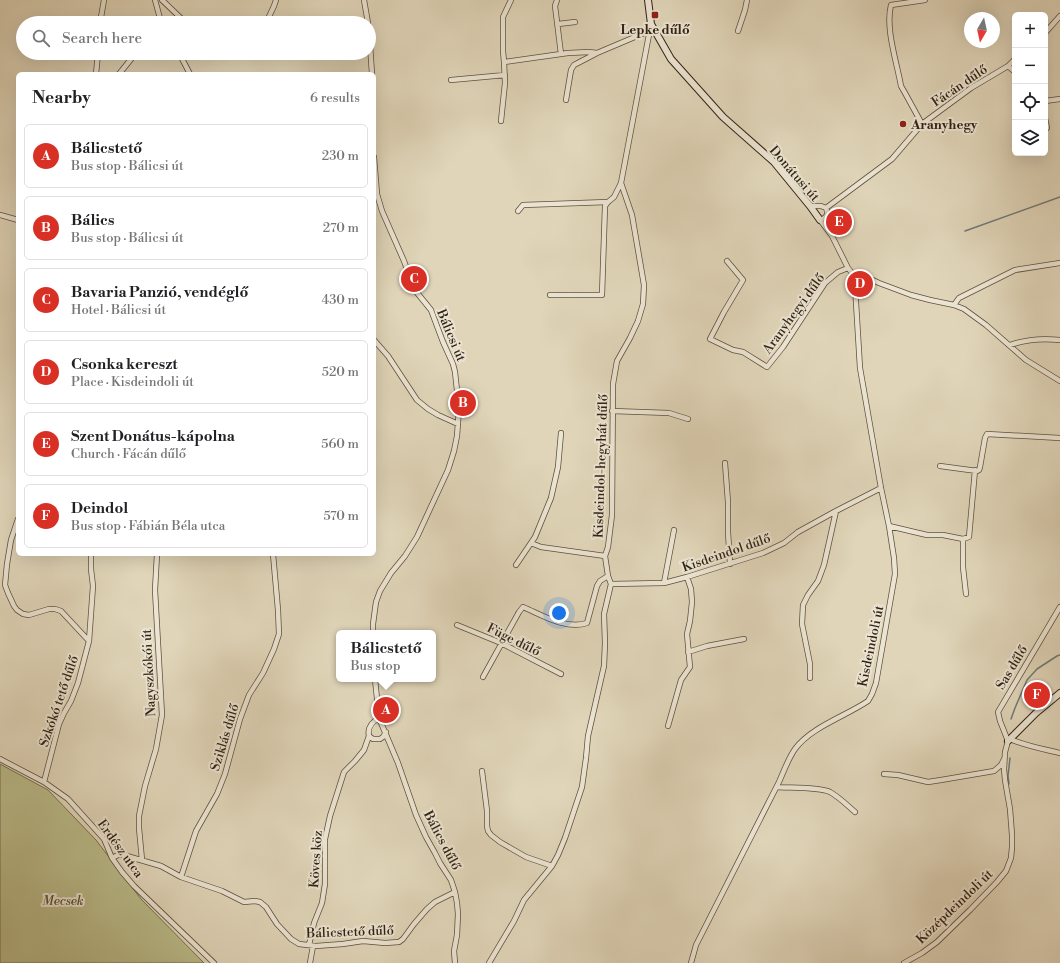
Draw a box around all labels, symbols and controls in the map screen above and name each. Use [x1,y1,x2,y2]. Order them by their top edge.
marker: Lepke dűlő [650,10,660,20]
north arrow [964,12,1000,48]
map controls [1012,12,1048,156]
button: + [1012,12,1048,48]
search box [16,16,376,60]
place label: Lepke dűlő [620,22,690,38]
icon: search [30,27,52,49]
text: Search here [62,29,142,48]
button: − [1012,48,1048,84]
street label: Fácán dűlő [929,61,991,110]
button: locate [1012,84,1048,120]
text: Nearby [32,87,91,109]
text: 6 results [310,90,360,106]
place label: Aranyhegy [910,117,978,133]
marker: Aranyhegy [898,119,908,129]
button: layers [1012,120,1048,156]
text: Bálicstető [71,139,142,158]
street label: Donátusi út [766,143,823,205]
text: A [41,148,51,164]
text: 230 m [322,148,359,164]
text: Bus stop · Bálicsi út [71,158,184,174]
pin: E [826,207,852,237]
text: Bálics [71,211,114,230]
text: B [41,220,51,236]
text: 270 m [323,220,359,236]
text: Bus stop · Bálicsi út [71,230,184,246]
pin: C [401,264,427,294]
pin: D [847,269,873,299]
street label: Aranyhegyi dűlő [759,270,829,358]
text: Bavaria Panzió, vendéglő [71,283,248,302]
text: C [41,292,51,308]
text: 430 m [321,292,359,308]
text: Hotel · Bálicsi út [71,302,166,318]
street label: Bálicsi út [433,306,469,364]
text: Csonka kereszt [71,355,178,374]
text: D [41,364,51,380]
text: 520 m [322,364,359,380]
text: Place · Kisdeindoli út [71,374,194,390]
pin: B [450,388,476,418]
street label: Kisdeindol-hegyhát dűlő [590,393,612,538]
text: Szent Donátus-kápolna [71,427,235,446]
text: E [41,436,51,452]
text: 560 m [321,436,359,452]
text: Church · Fácán dűlő [71,446,186,462]
text: Deindol [71,499,128,518]
text: F [41,508,51,524]
text: 570 m [323,508,359,524]
text: Bus stop · Fábián Béla utca [71,518,225,534]
street label: Kisdeindol dűlő [680,530,773,576]
your location [549,603,569,623]
street label: Kisdeindoli út [855,604,888,688]
street label: Füge dűlő [484,620,544,660]
street label: Nagyszkókói út [139,628,159,717]
popup [336,630,436,682]
text: Bálicstető [350,639,422,658]
street label: Sas dűlő [993,642,1032,692]
street label: Szkókó tető dűlő [36,653,82,749]
text: Bus stop [350,658,400,674]
pin: F [1024,680,1050,710]
pin: A [373,695,399,725]
street label: Sziklás dűlő [207,701,243,773]
street label: Bálics dűlő [419,807,465,873]
street label: Erdész utca [94,816,147,881]
street label: Köves köz [306,830,326,888]
street label: Középdeindoli út [913,866,997,947]
park label: Mecsek [42,893,84,909]
street label: Bálicstető dűlő [305,922,395,942]

